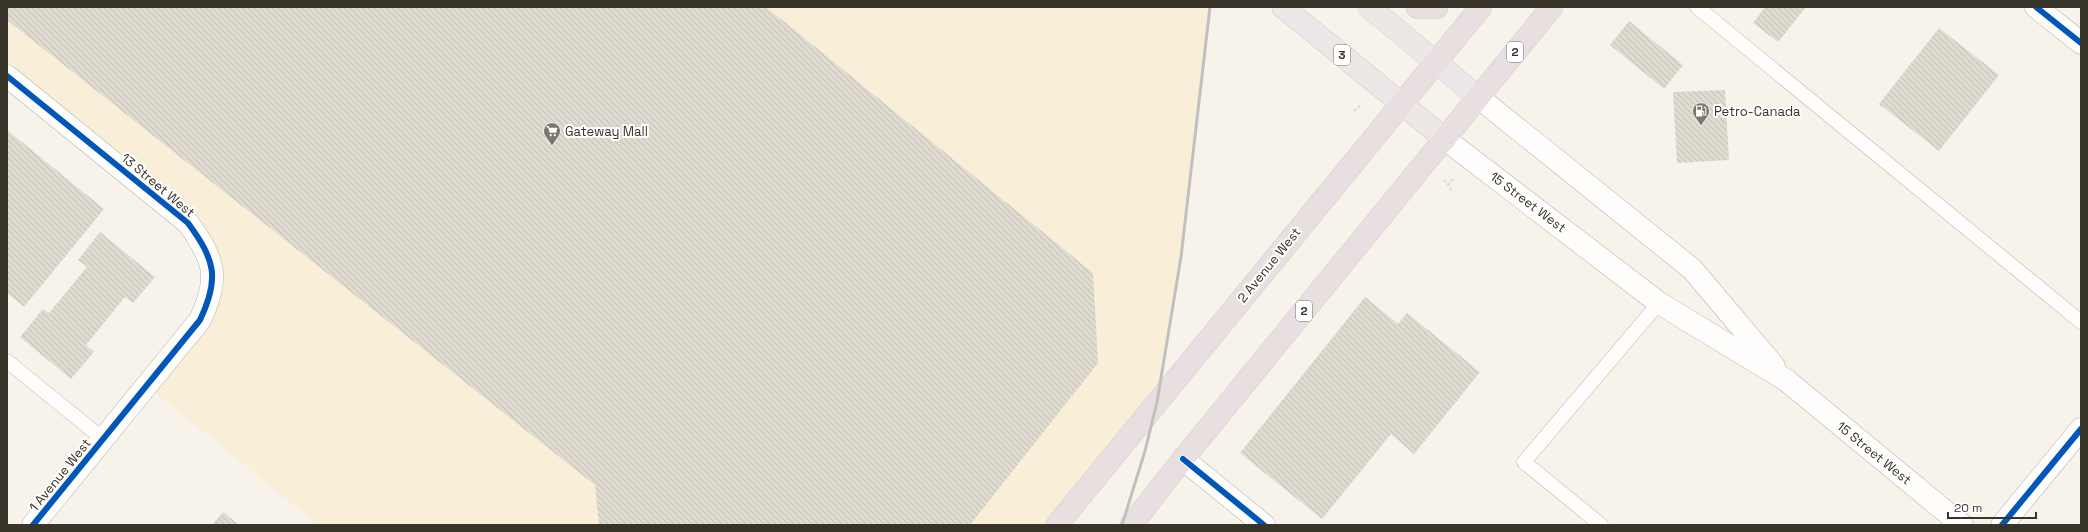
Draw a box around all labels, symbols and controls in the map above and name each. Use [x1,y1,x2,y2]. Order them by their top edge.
road number: 2 [1507,42,1523,62]
road number: 3 [1334,45,1350,65]
fuel station icon: Petro-Canada [1691,101,1711,126]
place label: Petro-Canada [1714,103,1801,120]
supermarket icon: Gateway Mall [542,121,562,146]
place label: Gateway Mall [565,123,648,140]
street label: 13 Street West [118,149,198,221]
street label: 15 Street West [1487,168,1570,236]
street label: 2 Avenue West [1234,224,1304,306]
road number: 2 [1296,301,1312,321]
street label: 15 Street West [1833,418,1915,488]
street label: 1 Avenue West [25,435,95,515]
scale bar [1948,494,2036,520]
text: 20 m [1954,500,1982,516]

